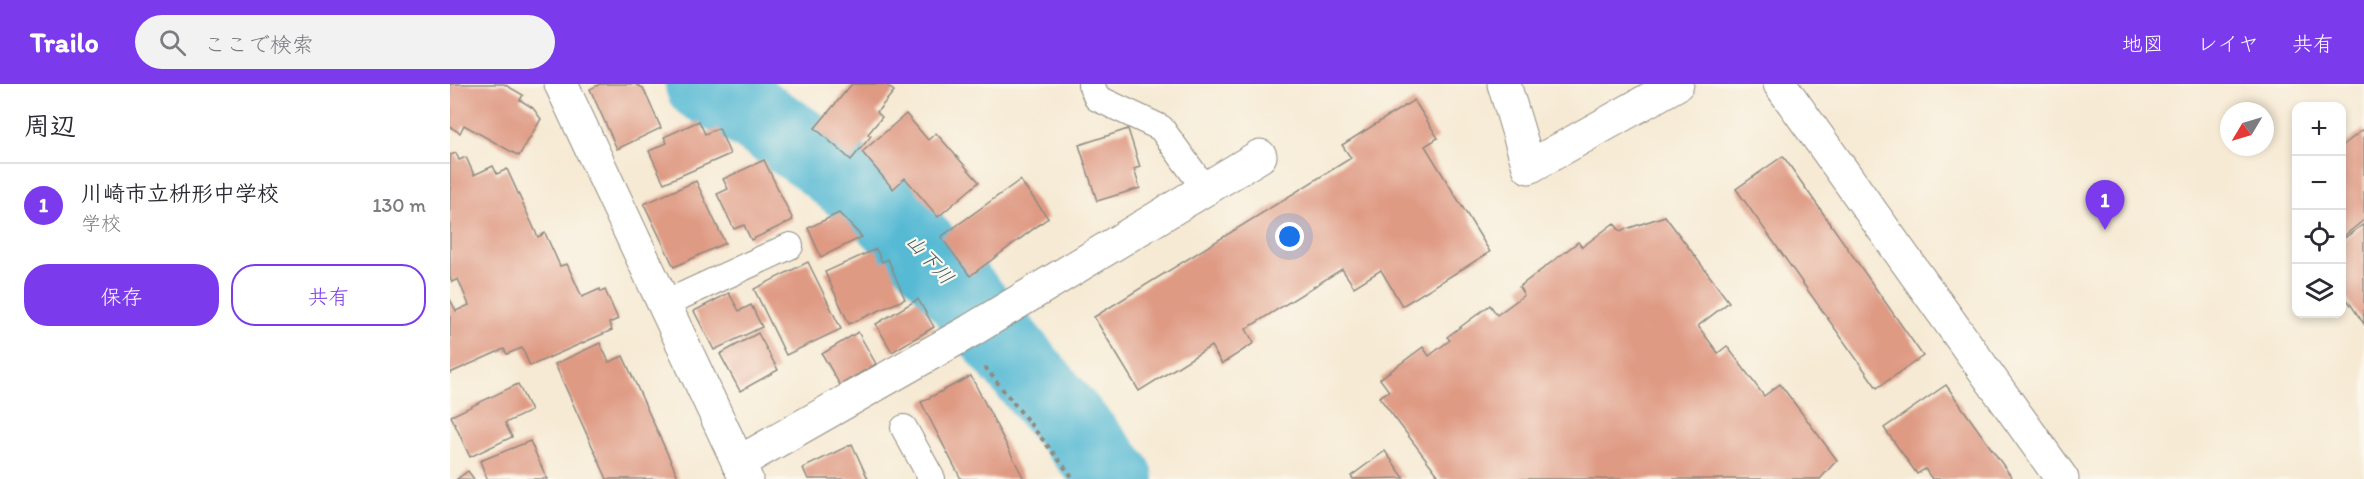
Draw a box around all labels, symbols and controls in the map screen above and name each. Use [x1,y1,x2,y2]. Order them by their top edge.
search box [135,15,555,69]
text: Trailo [30,25,99,59]
icon: search [156,26,189,59]
text: ここで検索 [204,31,314,58]
text: 地図 [2122,31,2164,56]
text: レイヤ [2197,31,2259,56]
text: 共有 [2292,31,2334,56]
north arrow [2220,102,2274,156]
map controls [2292,102,2346,318]
button: + [2292,102,2346,156]
text: 周辺 [24,110,76,142]
button: − [2292,156,2346,210]
text: 川崎市立枡形中学校 [81,180,279,207]
pin: 1 [2086,180,2124,230]
text: 1 [39,193,48,217]
text: 130 m [372,193,426,217]
button: locate [2292,210,2346,264]
text: 学校 [81,211,121,235]
your location [1275,222,1304,251]
water label: 山下川 [901,229,959,289]
button: 保存 [24,264,219,326]
button: 共有 [231,264,426,326]
button: layers [2292,264,2346,318]

